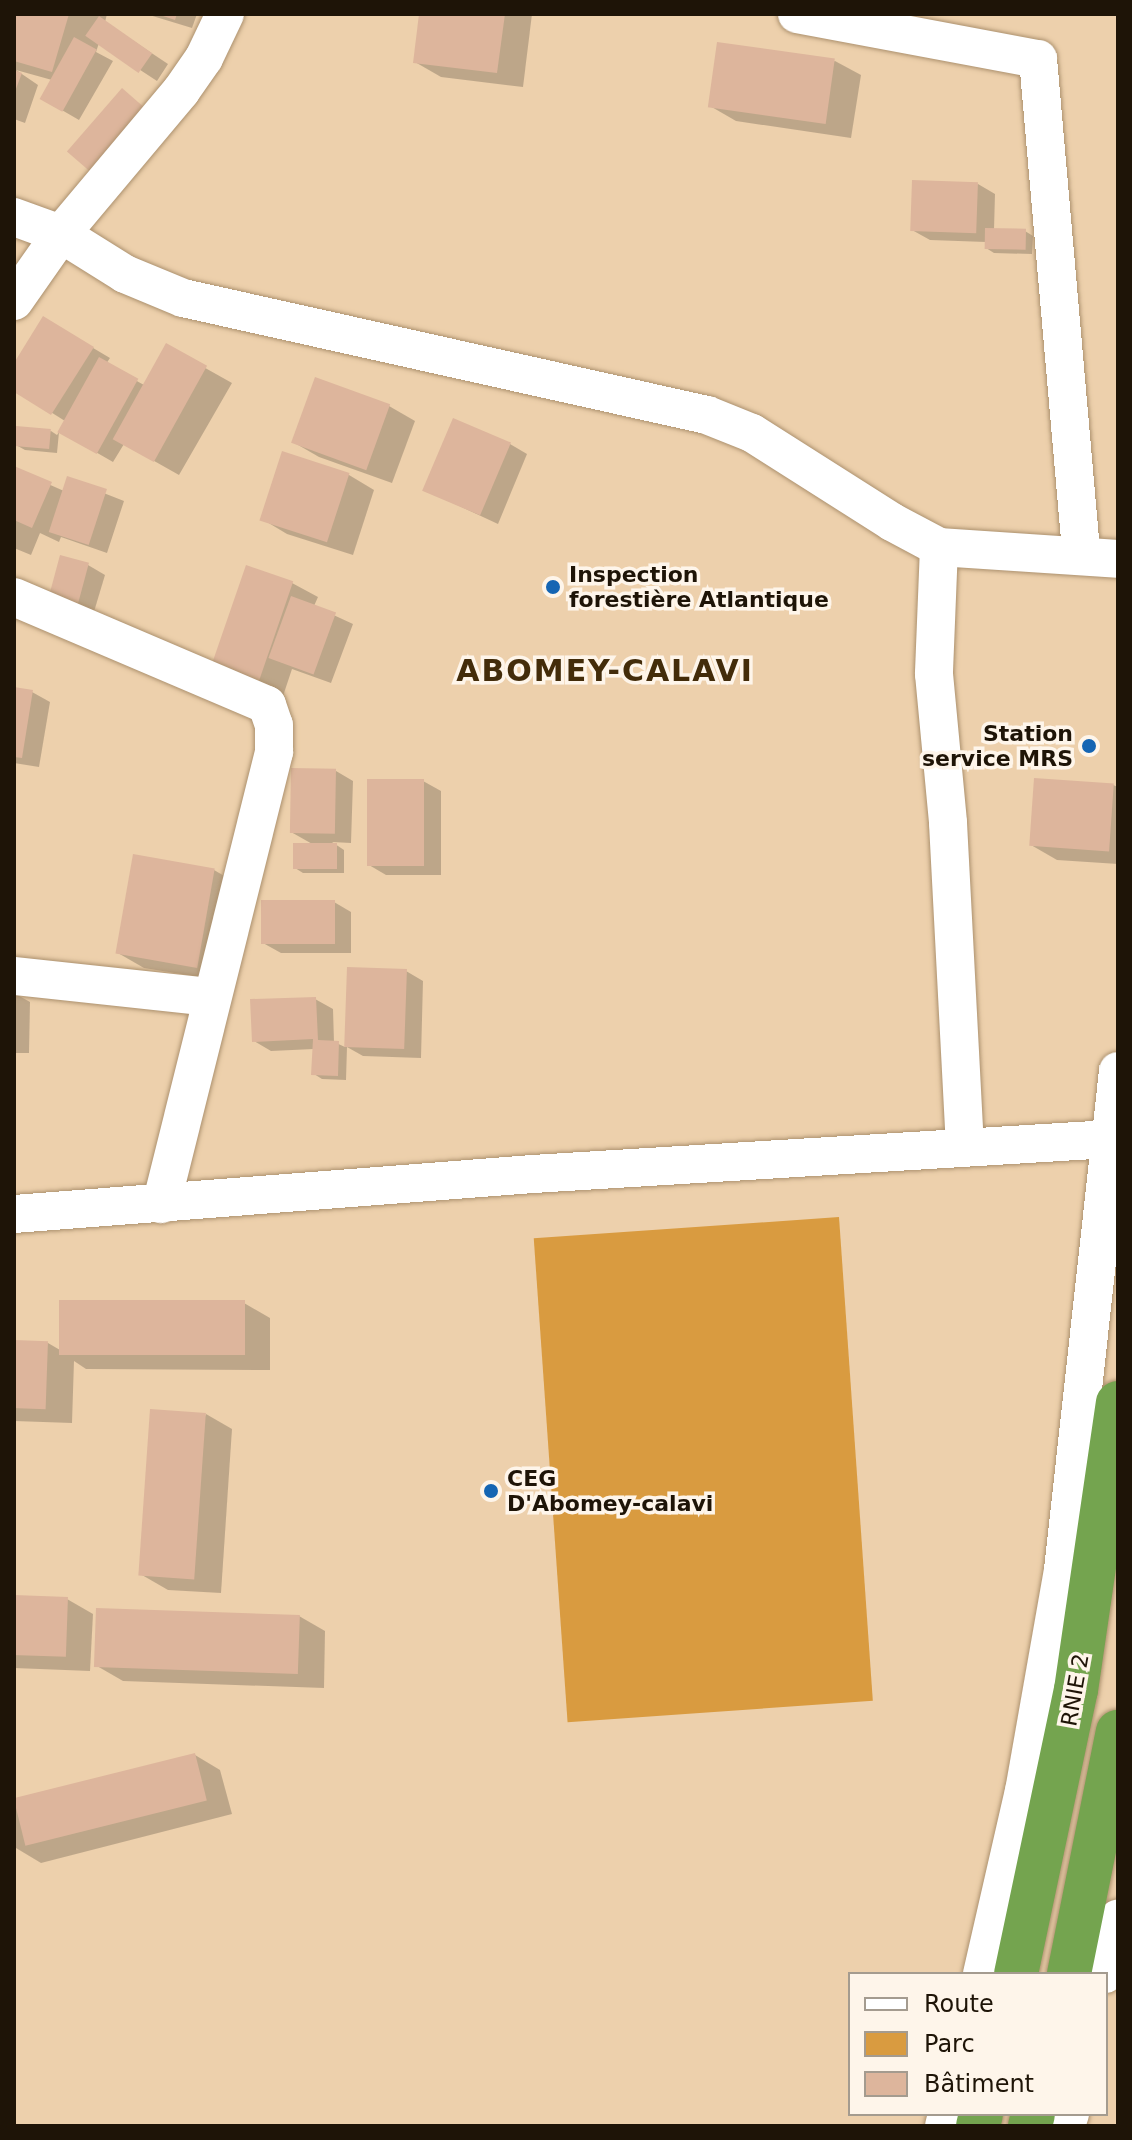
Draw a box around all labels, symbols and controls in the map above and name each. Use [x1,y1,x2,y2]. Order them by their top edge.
place label: Inspection forestière Atlantique [569,561,829,612]
marker: Inspection forestière Atlantique [544,578,562,596]
district label: ABOMEY-CALAVI [456,653,754,689]
place label: Station service MRS [922,720,1073,772]
marker: Station service MRS [1080,737,1098,755]
place label: CEG D'Abomey-calavi [507,1465,713,1516]
marker: CEG D'Abomey-calavi [482,1482,500,1500]
street label: RNIE 2 [1056,1652,1094,1728]
legend [848,1972,1108,2116]
text: Route [924,1990,994,2018]
text: Parc [924,2030,975,2058]
text: Bâtiment [924,2070,1034,2098]

